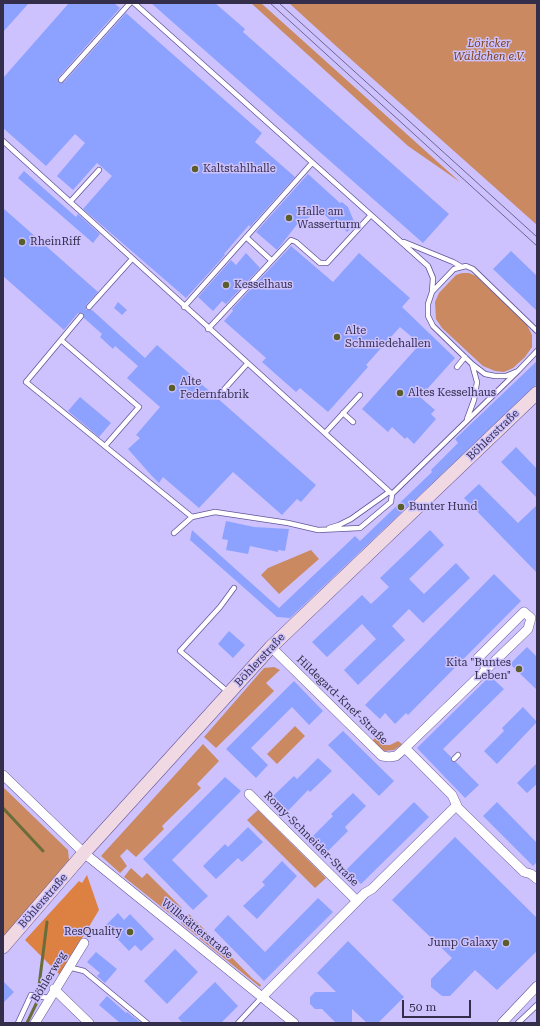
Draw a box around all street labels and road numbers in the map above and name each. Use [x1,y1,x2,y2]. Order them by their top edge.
street label: Böhlerstraße [464,407,522,463]
street label: Böhlerstraße [232,631,288,689]
street label: Hildegard-Knef-Straße [294,653,390,747]
street label: Romy-Schneider-Straße [261,789,361,889]
street label: Böhlerstraße [16,871,70,931]
street label: Willstätterstraße [159,896,235,962]
street label: Böhlerweg [29,949,69,1005]

